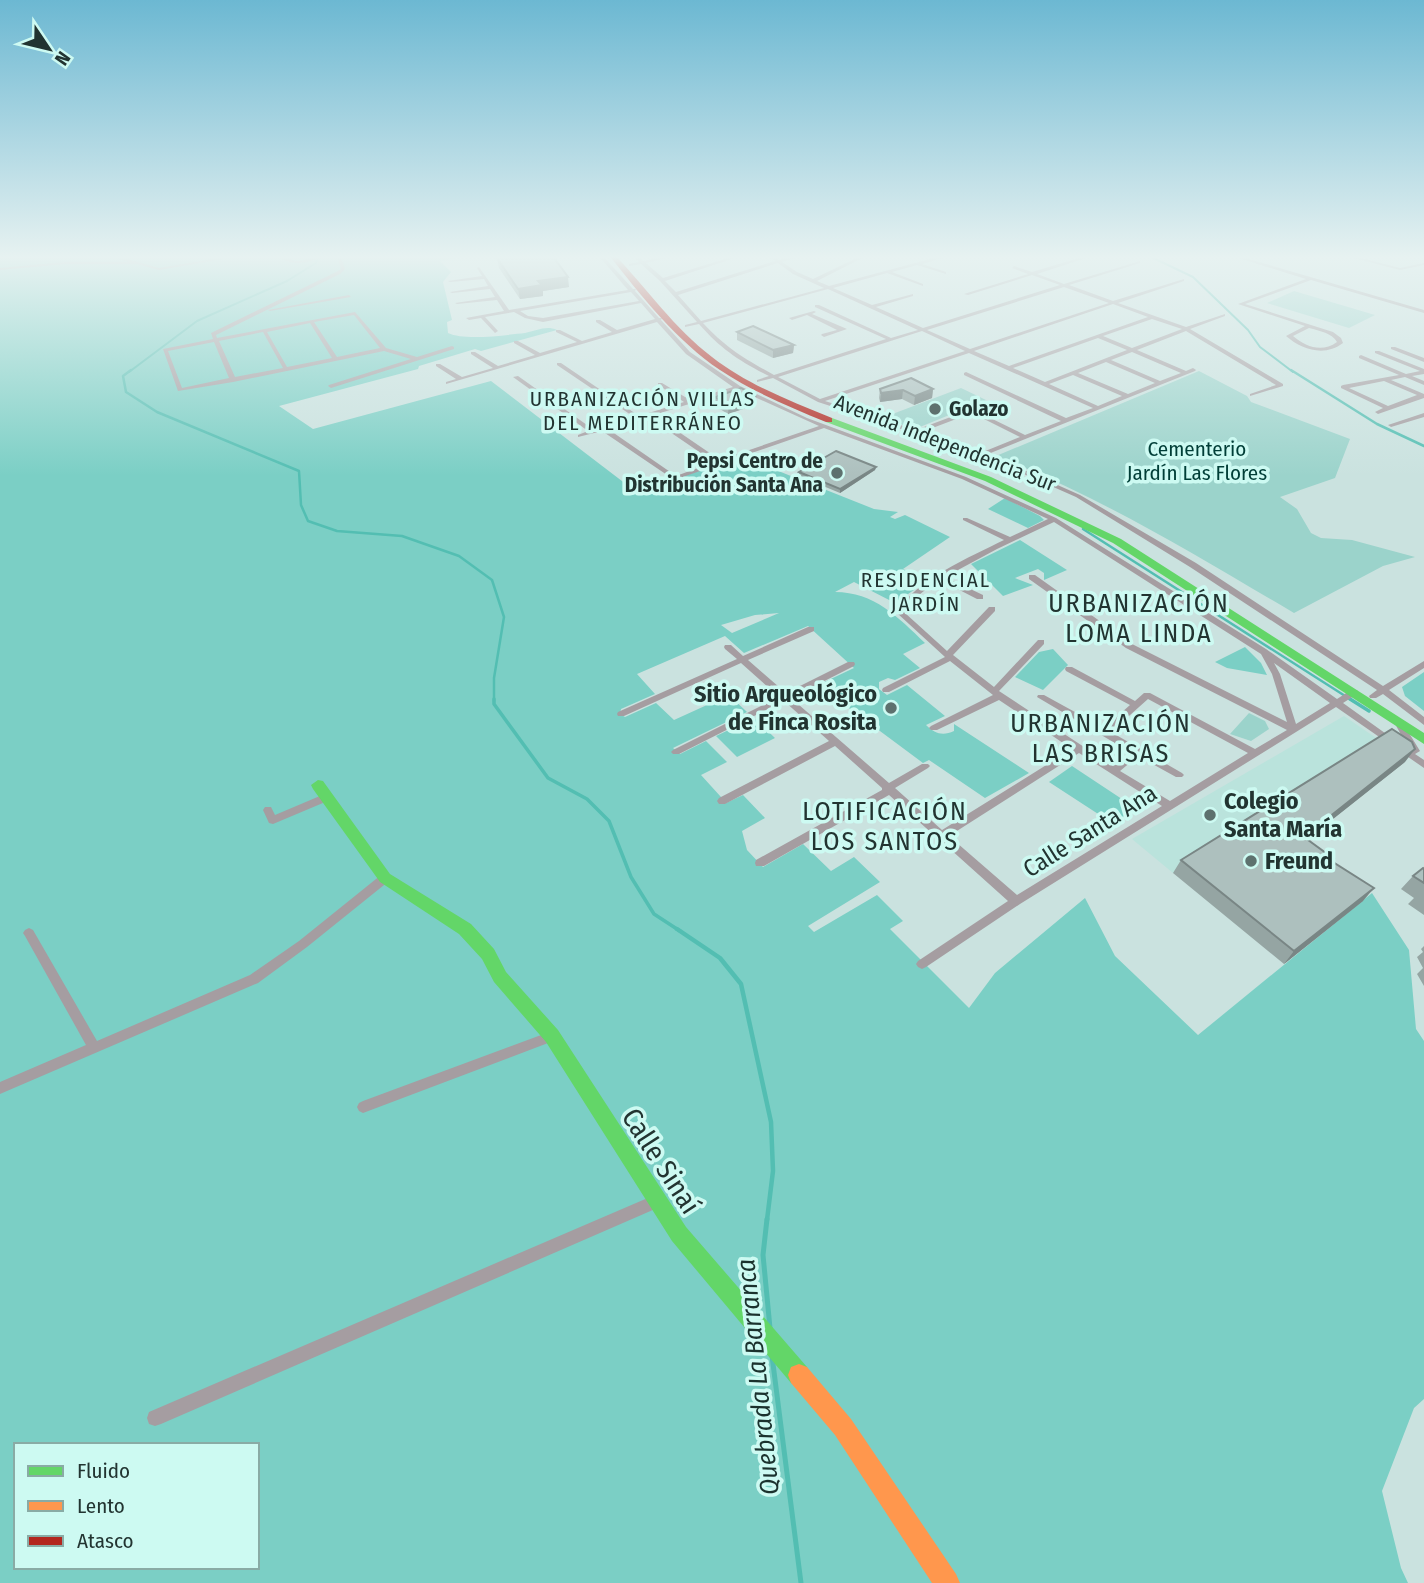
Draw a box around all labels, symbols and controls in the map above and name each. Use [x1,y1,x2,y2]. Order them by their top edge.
north arrow [14,14,84,84]
text: N [50,47,75,70]
district label: URBANIZACIÓN VILLAS DEL MEDITERRÁNEO [530,386,756,436]
street label: Avenida Independencia Sur [831,389,1060,498]
place label: Golazo [949,396,1008,422]
marker: Golazo [927,401,943,417]
park label: Cementerio Jardín Las Flores [1127,436,1267,486]
place label: Pepsi Centro de Distribución Santa Ana [625,448,823,498]
marker: Pepsi Centro de Distribución Santa Ana [829,465,845,481]
district label: RESIDENCIAL JARDÍN [861,567,991,617]
district label: URBANIZACIÓN LOMA LINDA [1048,588,1230,649]
place label: Sitio Arqueológico de Finca Rosita [694,680,877,736]
marker: Sitio Arqueológico de Finca Rosita [883,700,899,716]
district label: URBANIZACIÓN LAS BRISAS [1010,708,1192,769]
street label: Calle Santa Ana [1018,779,1162,883]
place label: Colegio Santa María [1224,787,1342,843]
district label: LOTIFICACIÓN LOS SANTOS [802,796,968,857]
marker: Colegio Santa María [1202,807,1218,823]
place label: Freund [1265,847,1333,875]
marker: Freund [1243,853,1259,869]
street label: Calle Sinaí [615,1102,707,1220]
water label: Quebrada La Barranca [730,1257,786,1497]
legend [14,1443,259,1569]
text: Fluido [77,1458,130,1484]
text: Lento [77,1493,125,1519]
text: Atasco [77,1528,134,1554]

